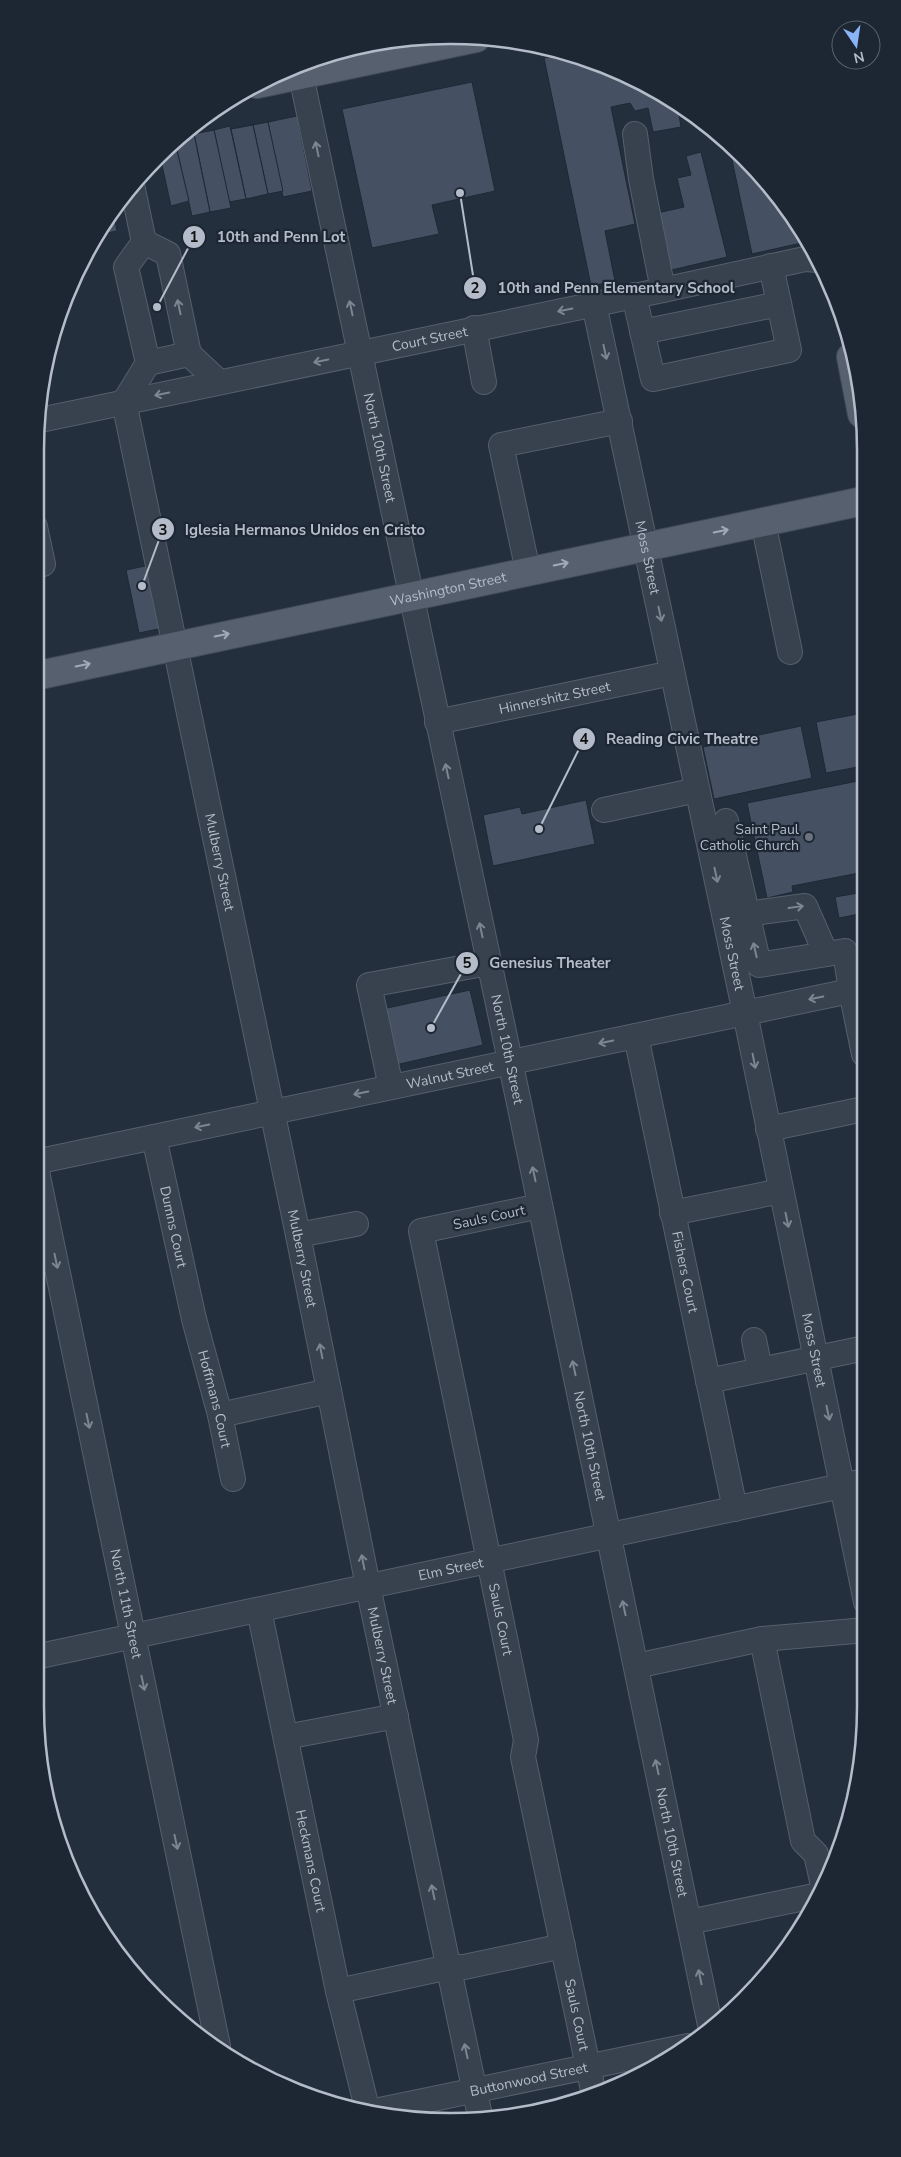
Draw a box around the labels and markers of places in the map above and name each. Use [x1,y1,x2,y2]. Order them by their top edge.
callout: 10th and Penn Lot [182,222,355,252]
callout: 10th and Penn Elementary School [463,273,745,303]
callout: Iglesia Hermanos Unidos en Cristo [150,514,435,544]
callout: Reading Civic Theatre [571,724,768,754]
place label: Saint Paul Catholic Church [700,820,800,855]
marker: Saint Paul Catholic Church [803,831,815,843]
callout: Genesius Theater [454,948,621,978]

